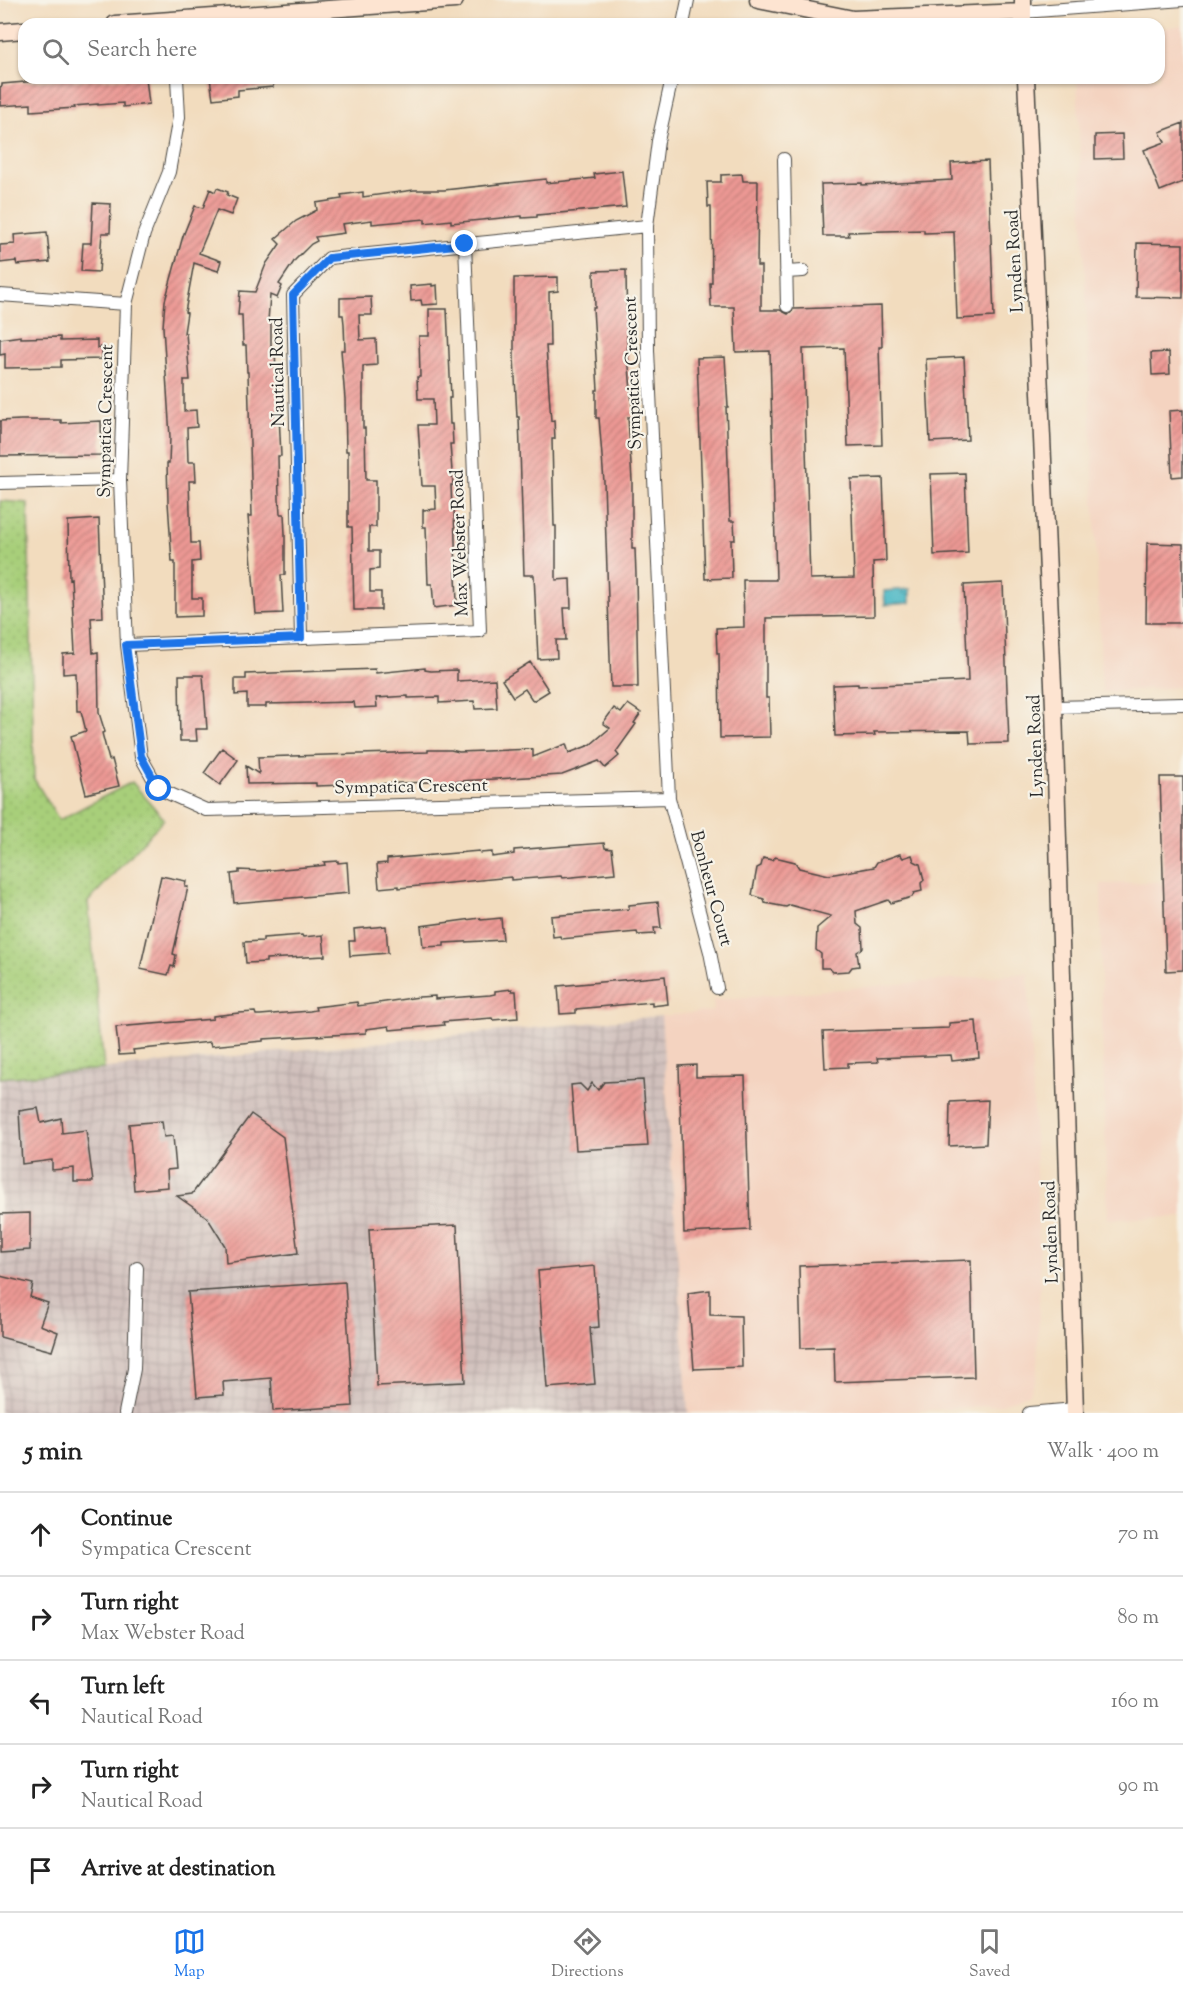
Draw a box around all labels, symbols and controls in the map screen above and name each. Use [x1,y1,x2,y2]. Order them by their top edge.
search box [18,18,1165,84]
icon: search [39,35,72,68]
text: Search here [87,35,197,67]
street label: Lynden Road [1000,209,1032,313]
route end [451,230,477,256]
street label: Sympatica Crescent [618,296,650,450]
street label: Nautical Road [265,317,293,427]
street label: Sympatica Crescent [93,344,121,498]
street label: Max Webster Road [445,469,477,617]
street label: Lynden Road [1022,694,1052,798]
street label: Sympatica Crescent [334,774,488,802]
route start [145,775,171,801]
street label: Bonheur Court [682,828,738,949]
street label: Lynden Road [1037,1180,1067,1284]
text: 5 min [24,1434,83,1471]
text: Walk · 400 m [1047,1438,1159,1467]
text: Continue [81,1504,172,1536]
icon: ahead [24,1518,57,1551]
text: 70 m [1118,1520,1159,1549]
text: Sympatica Crescent [81,1536,252,1565]
text: Turn right [81,1588,178,1620]
icon: right [24,1602,57,1635]
text: 80 m [1118,1604,1159,1633]
text: Max Webster Road [81,1620,245,1649]
text: Turn left [81,1672,164,1704]
icon: left [24,1686,57,1719]
text: 160 m [1111,1688,1159,1717]
text: Nautical Road [81,1704,203,1733]
text: Turn right [81,1756,178,1788]
icon: right [24,1770,57,1803]
text: 90 m [1118,1772,1159,1801]
text: Nautical Road [81,1788,203,1817]
icon: arrive [24,1854,57,1887]
text: Arrive at destination [81,1854,276,1886]
tab: Map [173,1925,206,1984]
tab: Directions [551,1925,624,1984]
tab: Saved [969,1925,1010,1984]

